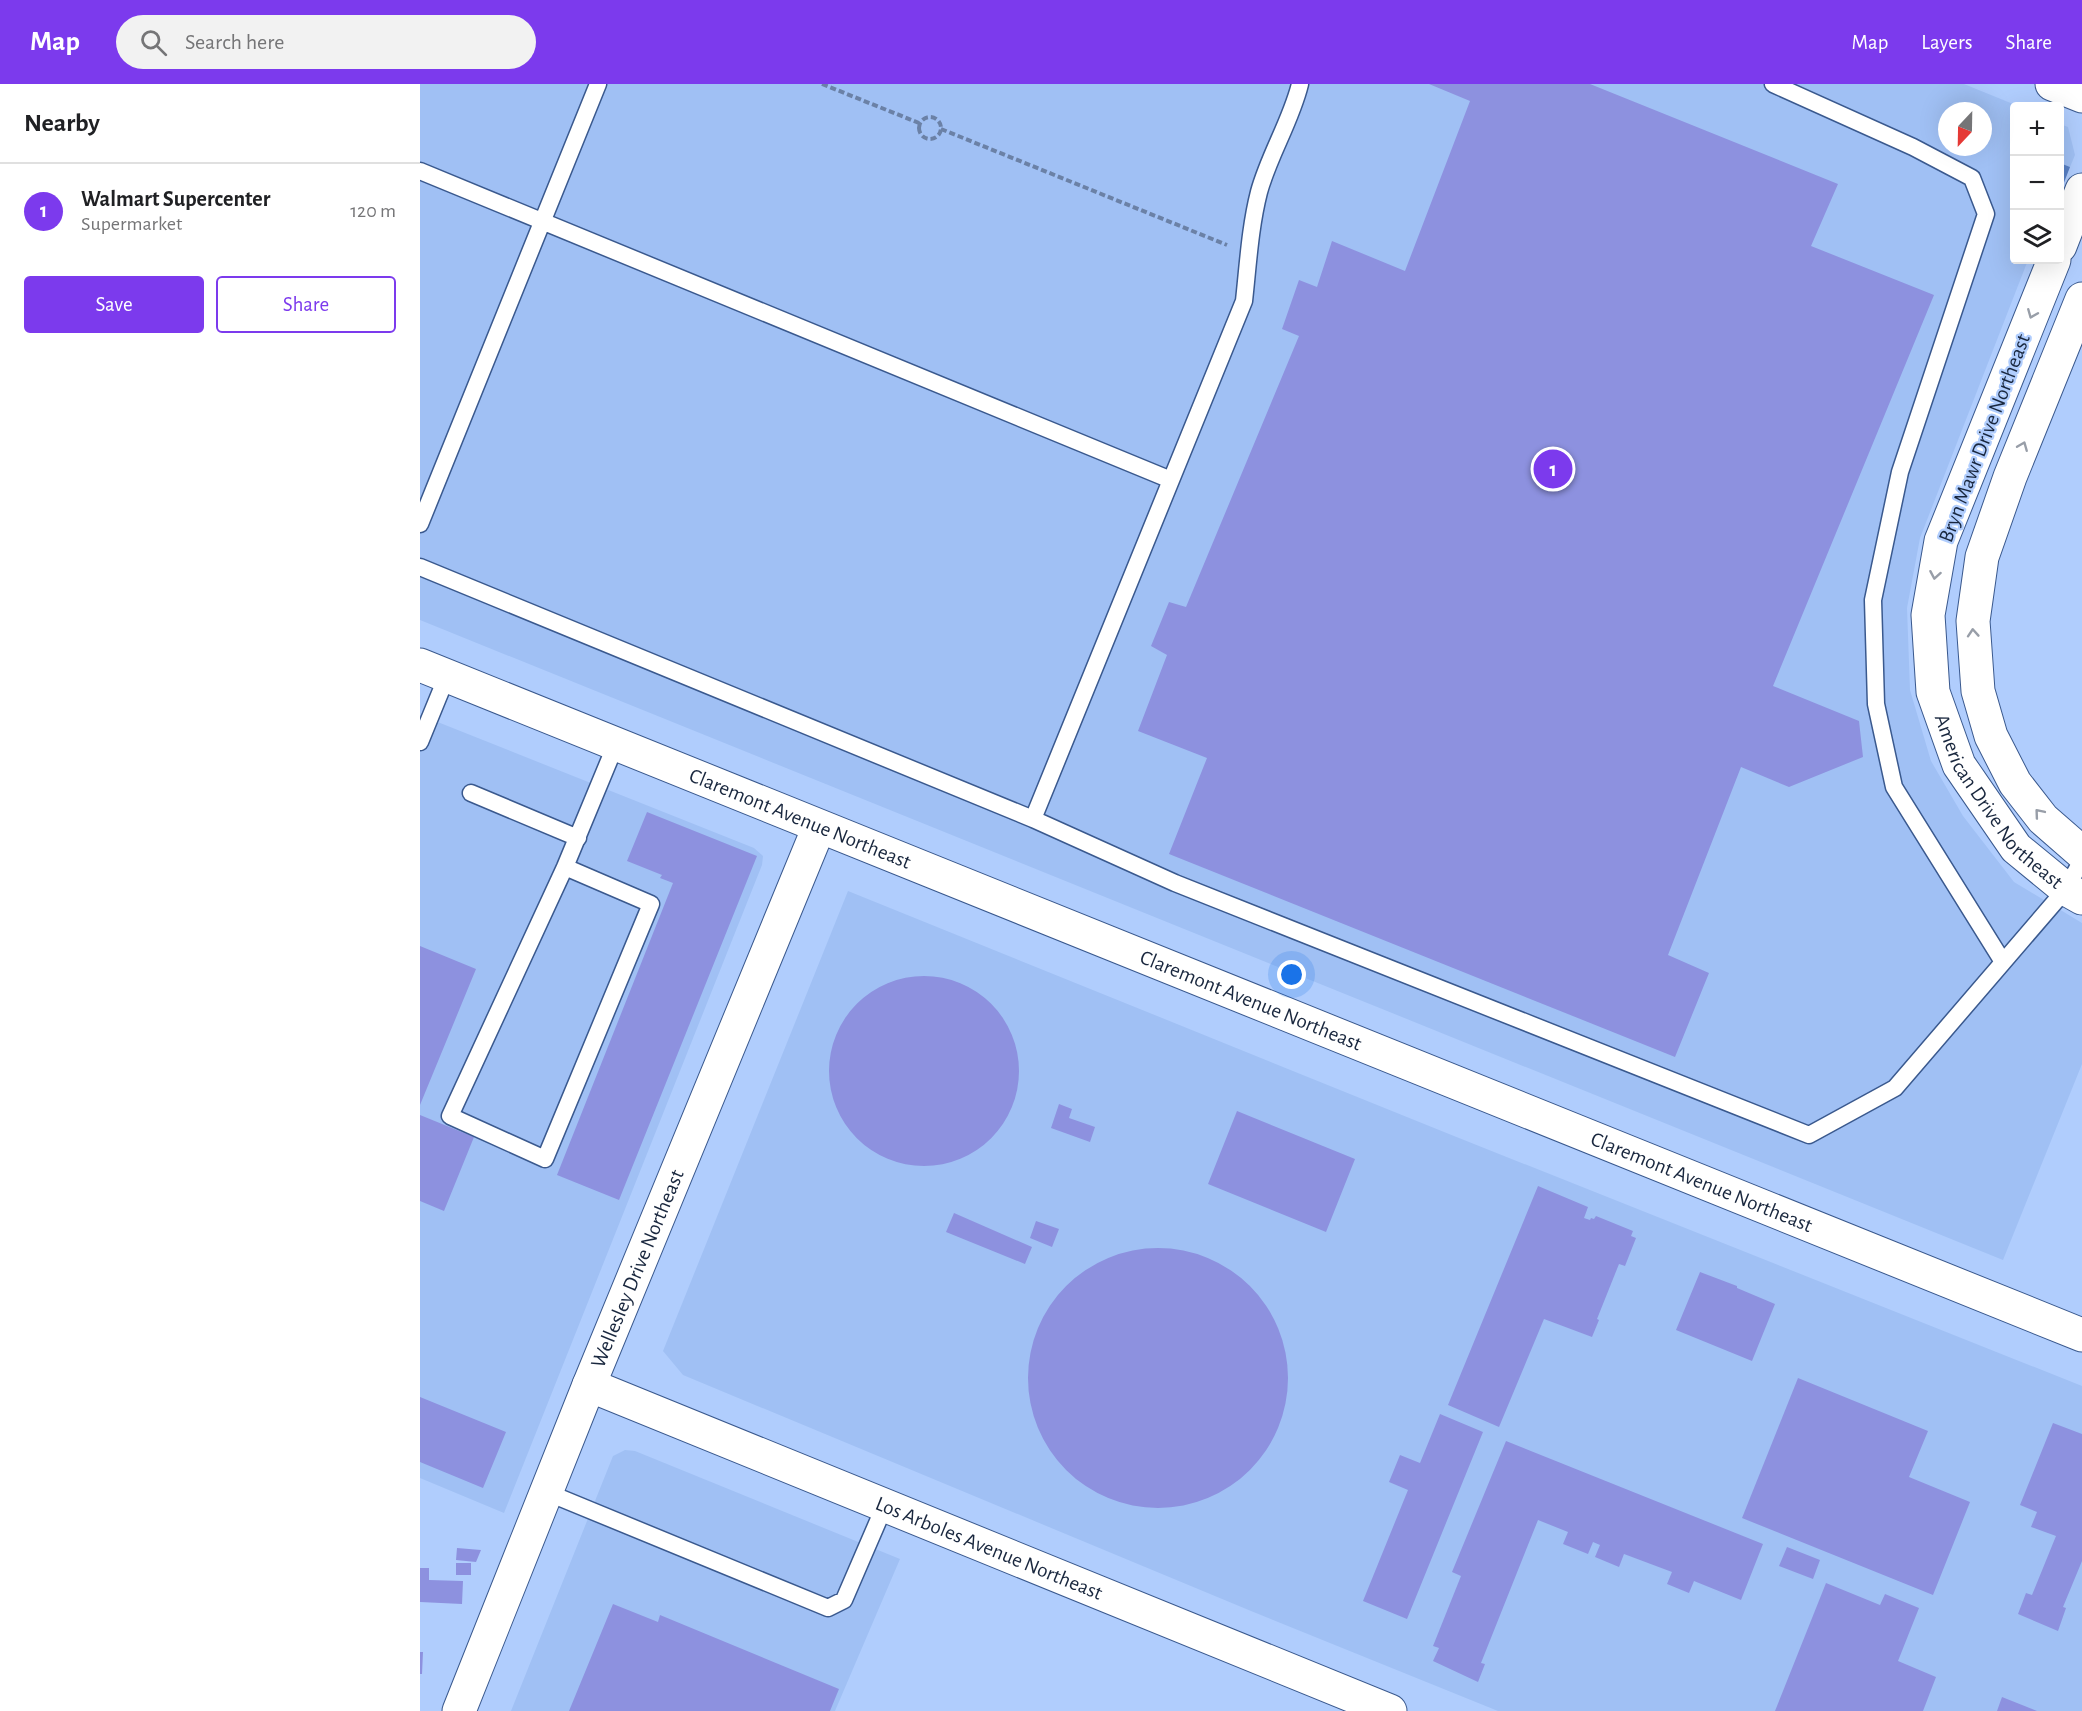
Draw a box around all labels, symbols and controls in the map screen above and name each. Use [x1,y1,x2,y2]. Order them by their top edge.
search box [116,15,536,69]
icon: search [137,26,170,59]
text: Map [30,28,80,56]
text: Search here [185,31,284,53]
text: Map [1852,32,1888,53]
text: Layers [1921,32,1972,53]
text: Share [2005,32,2052,53]
north arrow [1938,102,1992,156]
map controls [2010,102,2064,264]
button: + [2010,102,2064,156]
text: Nearby [24,110,100,136]
button: − [2010,156,2064,210]
text: Walmart Supercenter [81,188,270,210]
text: 1 [40,201,47,221]
text: 120 m [350,201,396,221]
button: layers [2010,210,2064,264]
text: Supermarket [81,214,182,234]
button: Save [24,276,204,333]
button: Share [216,276,396,333]
one-way arrow [2027,308,2039,319]
street label: Bryn Mawr Drive Northeast [1935,331,2034,545]
one-way arrow [2016,441,2028,452]
pin: 1 [1534,446,1572,492]
one-way arrow [1929,569,1942,579]
one-way arrow [1967,628,1980,637]
street label: American Drive Northeast [1931,711,2067,893]
street label: Claremont Avenue Northeast [686,765,914,873]
one-way arrow [2036,809,2047,820]
street label: Claremont Avenue Northeast [1137,946,1365,1055]
your location [1277,960,1306,989]
street label: Claremont Avenue Northeast [1588,1128,1816,1236]
street label: Wellesley Drive Northeast [587,1166,688,1371]
street label: Los Arboles Avenue Northeast [872,1493,1106,1604]

